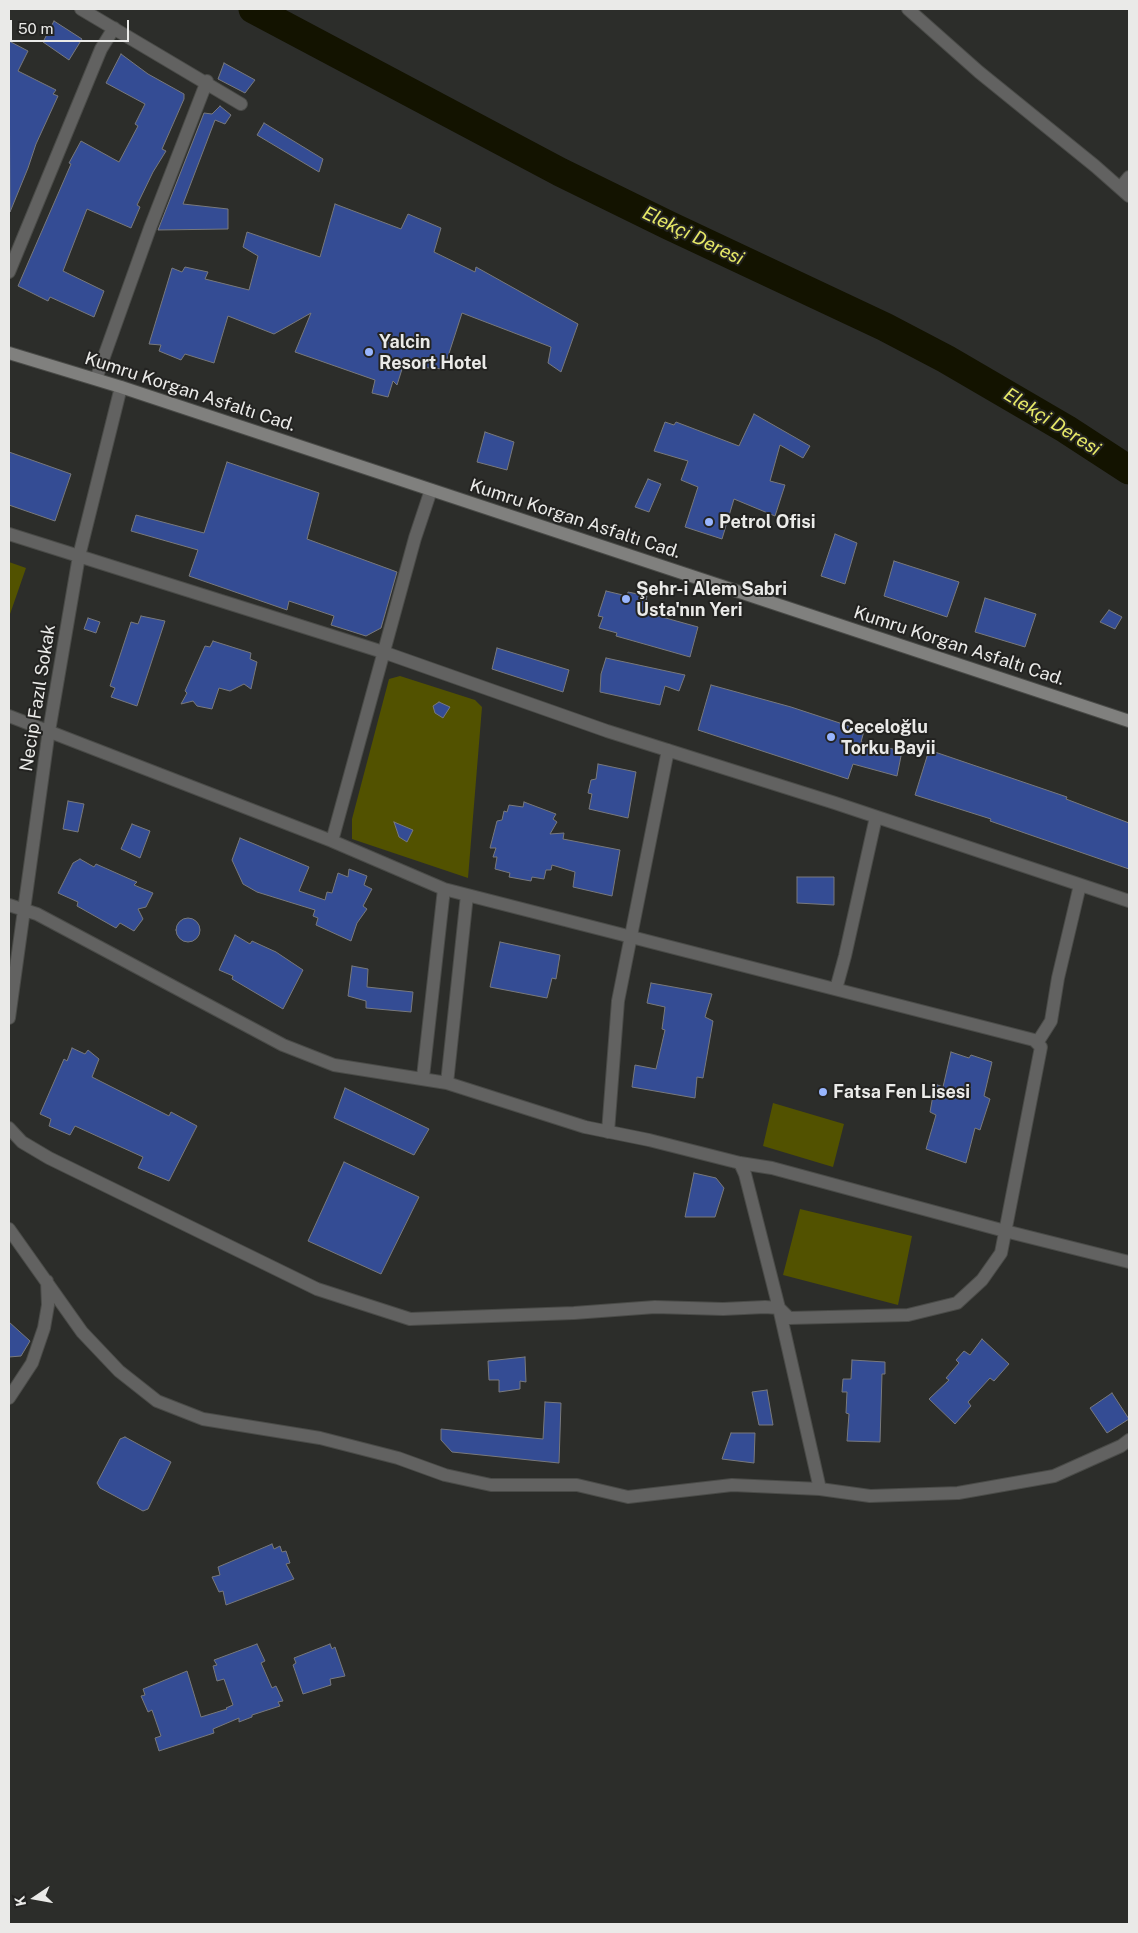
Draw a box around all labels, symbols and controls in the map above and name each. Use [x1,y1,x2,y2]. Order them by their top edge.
scale bar [12,10,131,42]
text: 50 m [18,20,53,37]
water label: Elekçi Deresi [639,202,747,270]
place label: Yalcin Resort Hotel [379,331,487,374]
marker: Yalcin Resort Hotel [363,346,375,358]
street label: Kumru Korgan Asfaltı Cad. [82,348,298,436]
water label: Elekçi Deresi [999,383,1105,461]
street label: Kumru Korgan Asfaltı Cad. [467,475,683,563]
place label: Petrol Ofisi [719,511,816,533]
marker: Petrol Ofisi [703,516,715,528]
place label: Şehr-i Alem Sabri Usta'nın Yeri [636,578,787,620]
marker: Şehr-i Alem Sabri Usta'nın Yeri [620,593,632,605]
street label: Kumru Korgan Asfaltı Cad. [851,602,1067,690]
street label: Necip Fazıl Sokak [16,623,60,773]
place label: Ceceloğlu Torku Bayii [841,716,936,759]
marker: Ceceloğlu Torku Bayii [825,731,837,743]
place label: Fatsa Fen Lisesi [833,1081,970,1103]
marker: Fatsa Fen Lisesi [817,1086,829,1098]
north arrow [10,1873,60,1923]
text: K [11,1895,29,1908]

